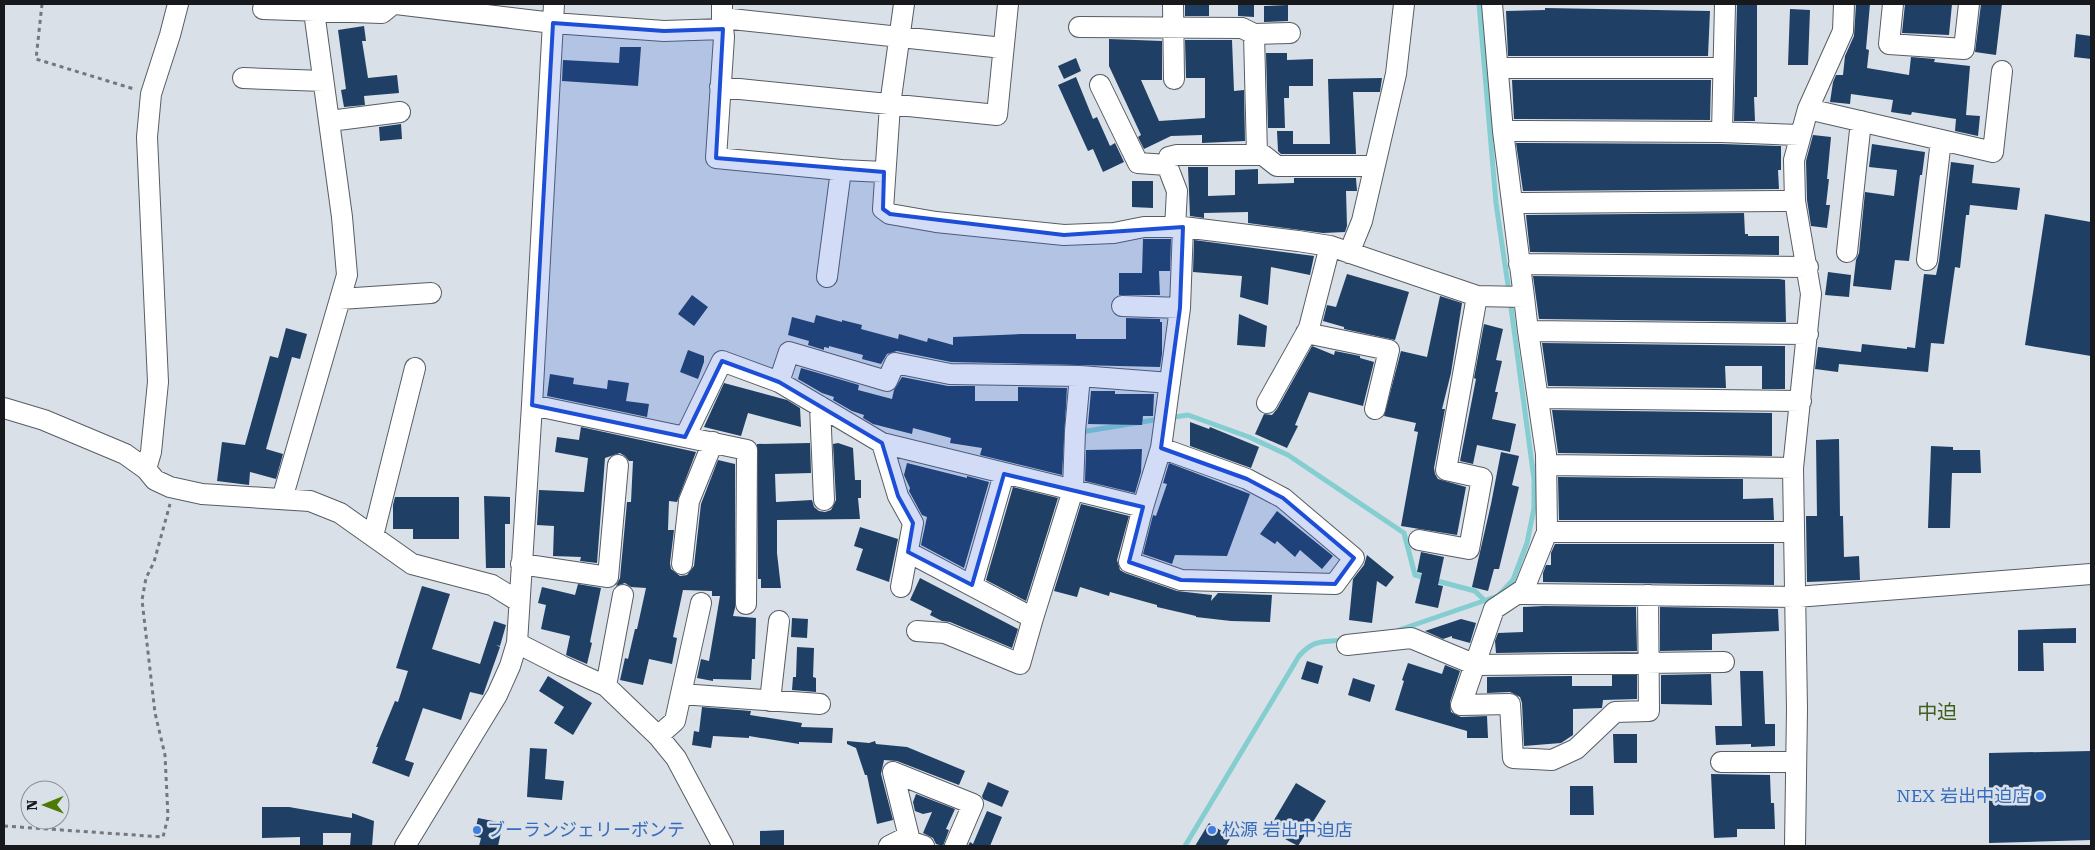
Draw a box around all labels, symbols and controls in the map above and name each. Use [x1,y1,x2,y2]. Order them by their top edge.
district label: 中迫 [1917,700,1957,724]
north arrow [20,780,70,830]
place label: NEX 岩出中迫店 [1896,785,2030,806]
marker: NEX 岩出中迫店 [2034,790,2046,802]
text: N [24,799,40,811]
place label: ブーランジェリーボンテ [487,819,685,840]
place label: 松源 岩出中迫店 [1222,819,1353,840]
marker: ブーランジェリーボンテ [471,824,483,836]
marker: 松源 岩出中迫店 [1206,824,1218,836]

